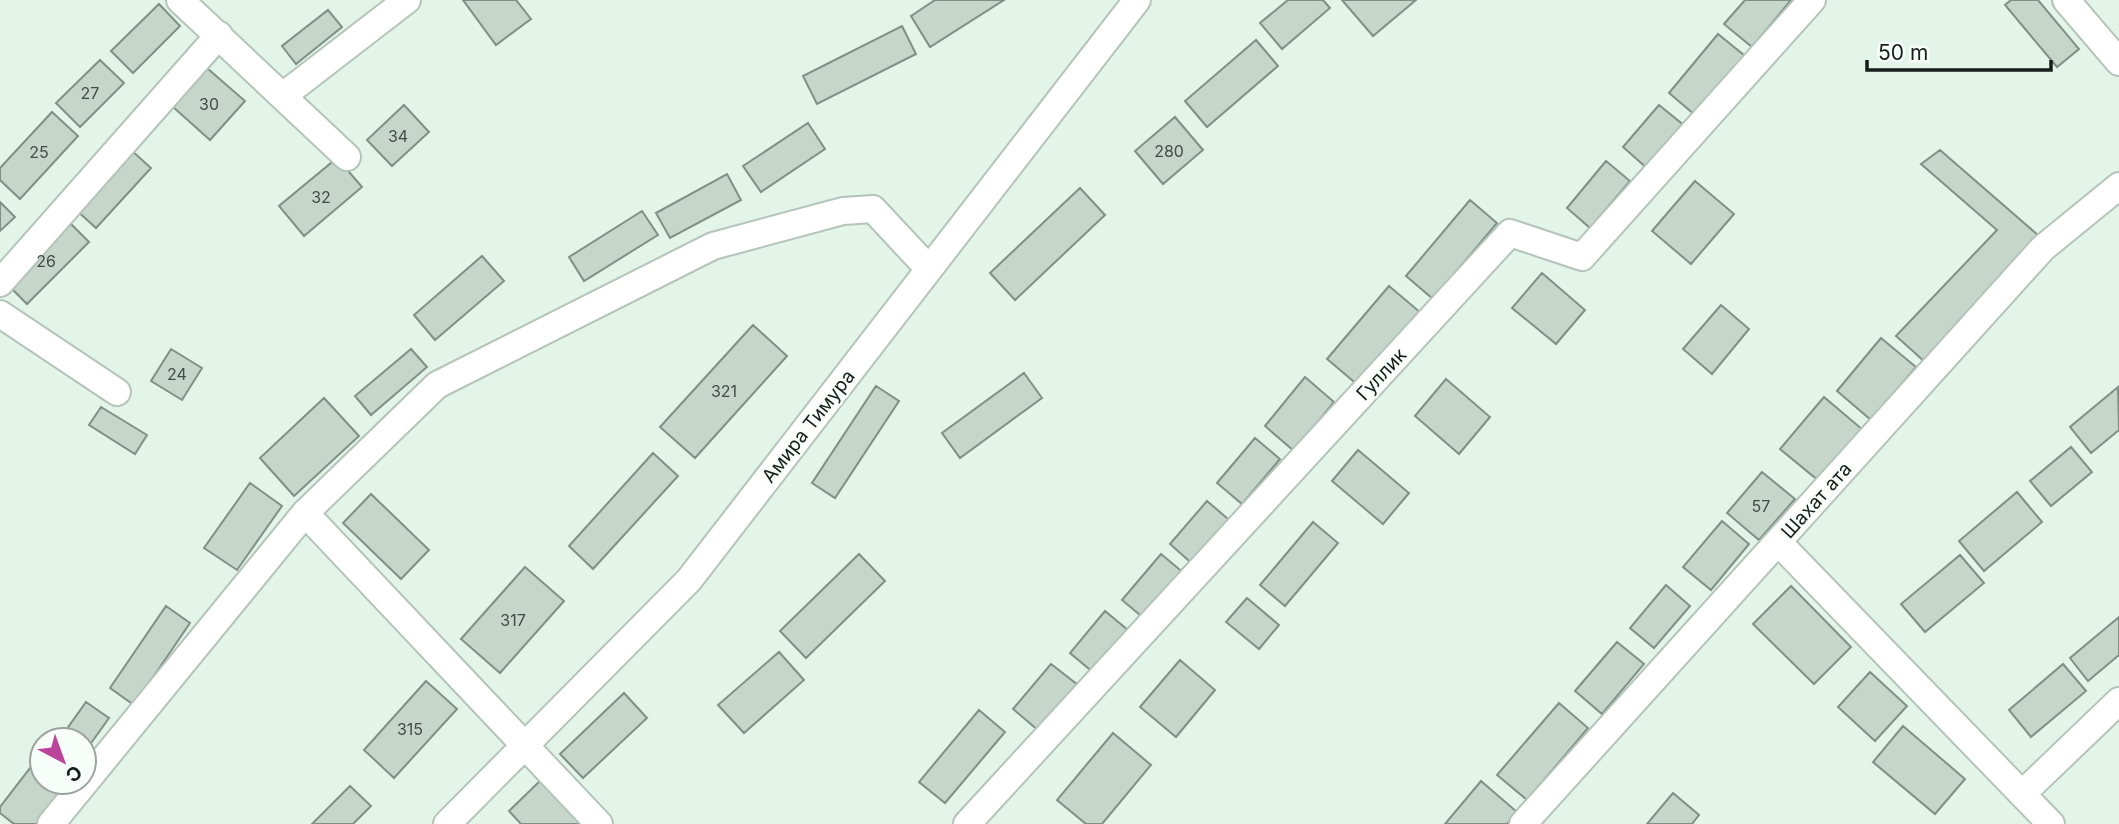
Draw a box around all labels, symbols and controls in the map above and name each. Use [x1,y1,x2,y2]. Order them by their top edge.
scale bar [1867,28,2051,72]
text: 50 m [1878,40,1928,65]
house number: 27 [81,83,99,103]
house number: 30 [199,94,219,114]
house number: 34 [388,126,408,146]
house number: 280 [1154,141,1184,161]
house number: 25 [29,142,49,162]
house number: 32 [311,187,331,207]
house number: 26 [36,251,56,271]
street label: Гуллик [1351,343,1412,405]
house number: 24 [167,364,187,384]
street label: Амира Тимура [757,365,860,487]
house number: 321 [711,381,737,401]
street label: Шахат ата [1776,458,1856,543]
house number: 57 [1752,496,1770,516]
house number: 317 [500,610,526,630]
house number: 315 [397,719,423,739]
north arrow [28,726,98,796]
text: С [61,760,87,787]

